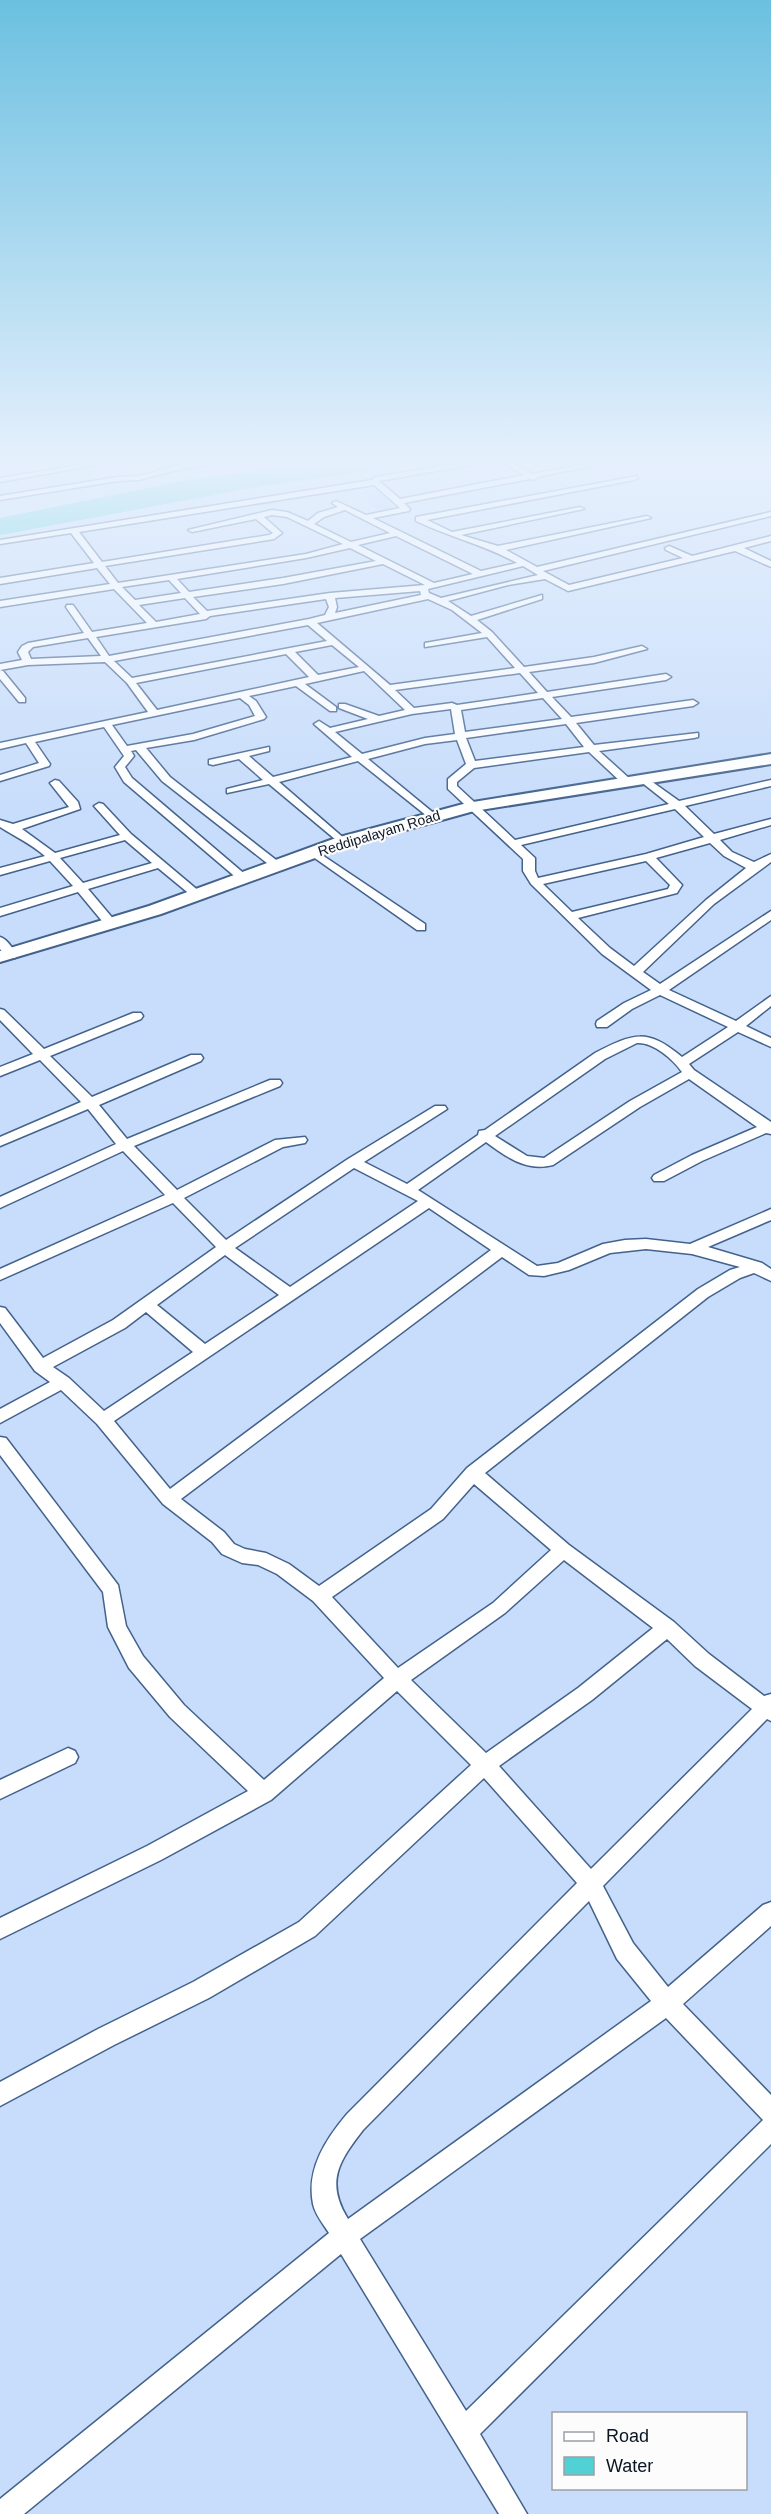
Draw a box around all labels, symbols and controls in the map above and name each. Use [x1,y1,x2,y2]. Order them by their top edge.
street label: Reddipalayam Road [316,807,442,859]
legend [552,2412,747,2490]
text: Road [606,2426,649,2446]
text: Water [606,2456,653,2476]

